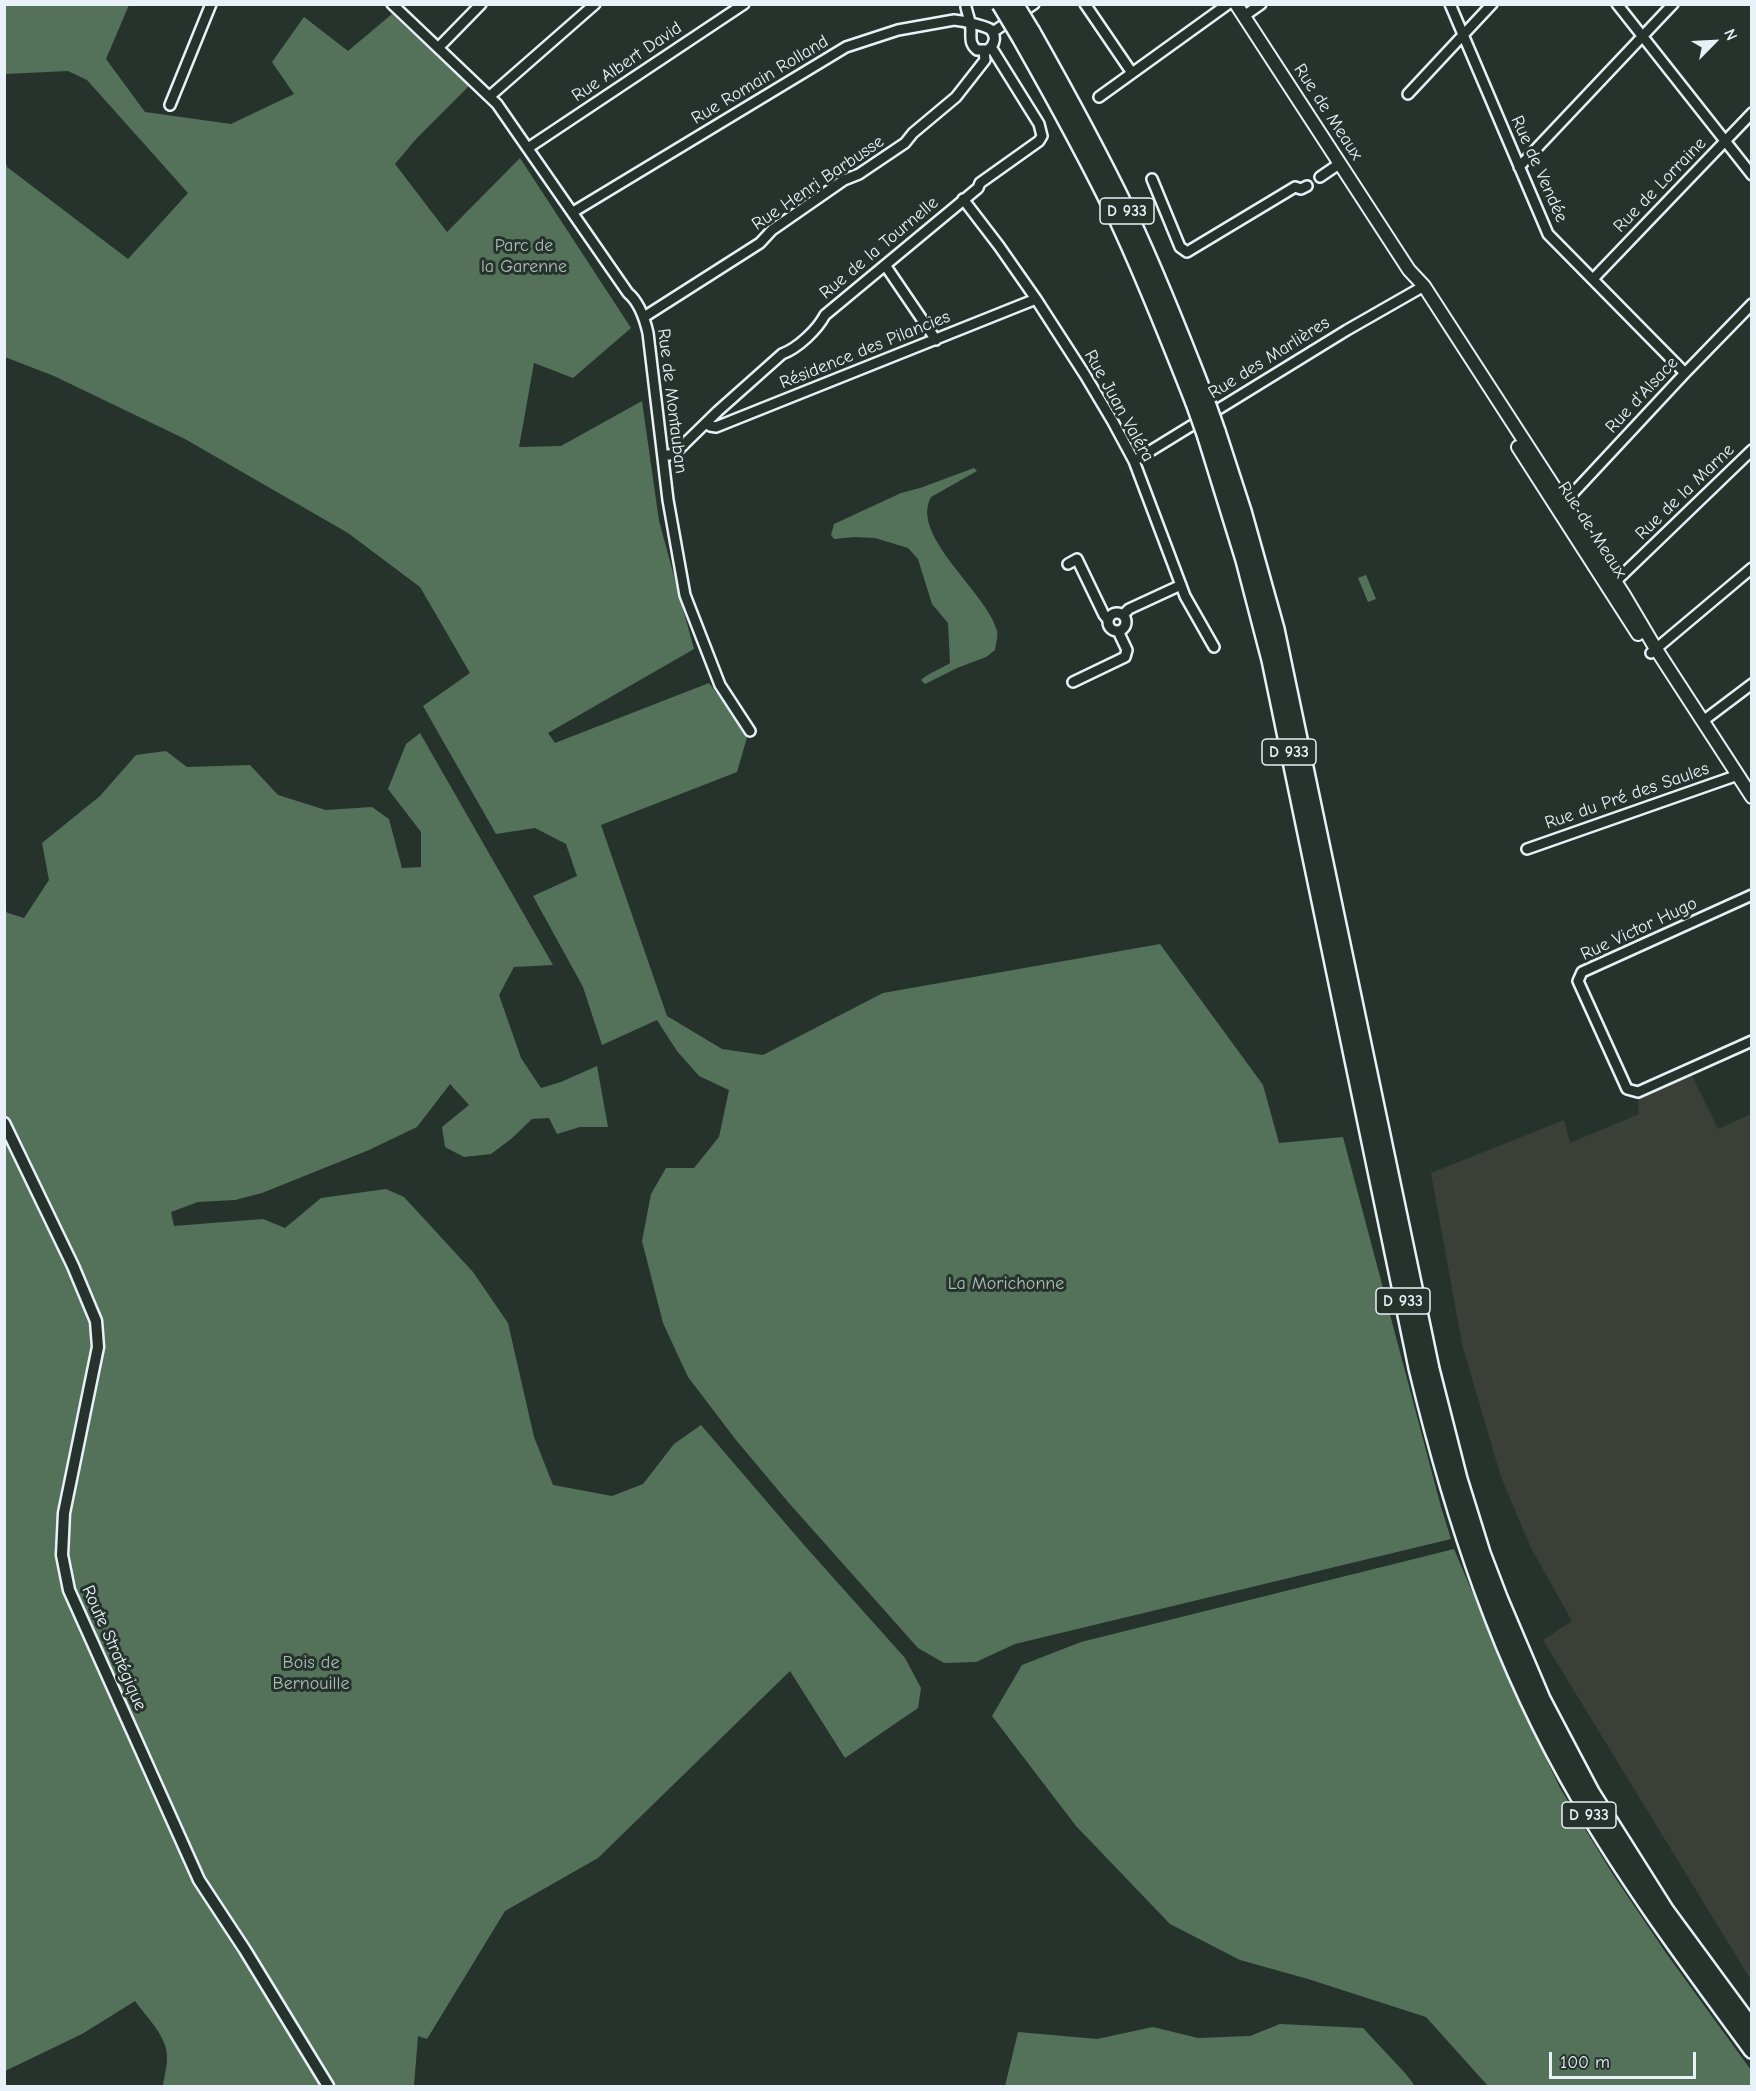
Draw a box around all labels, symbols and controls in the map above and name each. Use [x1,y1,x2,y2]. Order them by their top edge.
north arrow [1684,12,1744,72]
street label: Rue Albert David [568,17,686,107]
text: N [1720,26,1741,43]
street label: Rue Romain Rolland [688,31,832,129]
street label: Rue de Meaux [1289,60,1367,164]
street label: Rue de Vendée [1506,112,1572,226]
street label: Rue Henri Barbusse [748,131,888,235]
street label: Rue de Lorraine [1609,133,1711,237]
street label: Rue de la Tournelle [815,192,943,304]
road number: D 933 [1100,198,1154,224]
park label: Parc de la Garenne [481,235,567,278]
street label: Résidence des Pilancies [777,306,953,394]
street label: Rue des Marlières [1204,312,1334,404]
street label: Rue de Montauban [652,327,692,475]
street label: Rue Juan Valéra [1079,346,1159,466]
street label: Rue d'Alsace [1601,352,1683,438]
street label: Rue de la Marne [1631,439,1739,545]
street label: Rue de Meaux [1553,478,1631,582]
road number: D 933 [1262,739,1316,765]
street label: Rue du Pré des Saules [1542,758,1712,834]
street label: Rue Victor Hugo [1577,893,1701,965]
park label: La Morichonne [948,1273,1064,1295]
road number: D 933 [1376,1288,1430,1314]
street label: Route Stratégique [77,1582,151,1714]
park label: Bois de Bernouille [273,1652,349,1694]
road number: D 933 [1562,1802,1616,1828]
scale bar [1552,2040,1699,2078]
text: 100 m [1560,2052,1610,2073]

